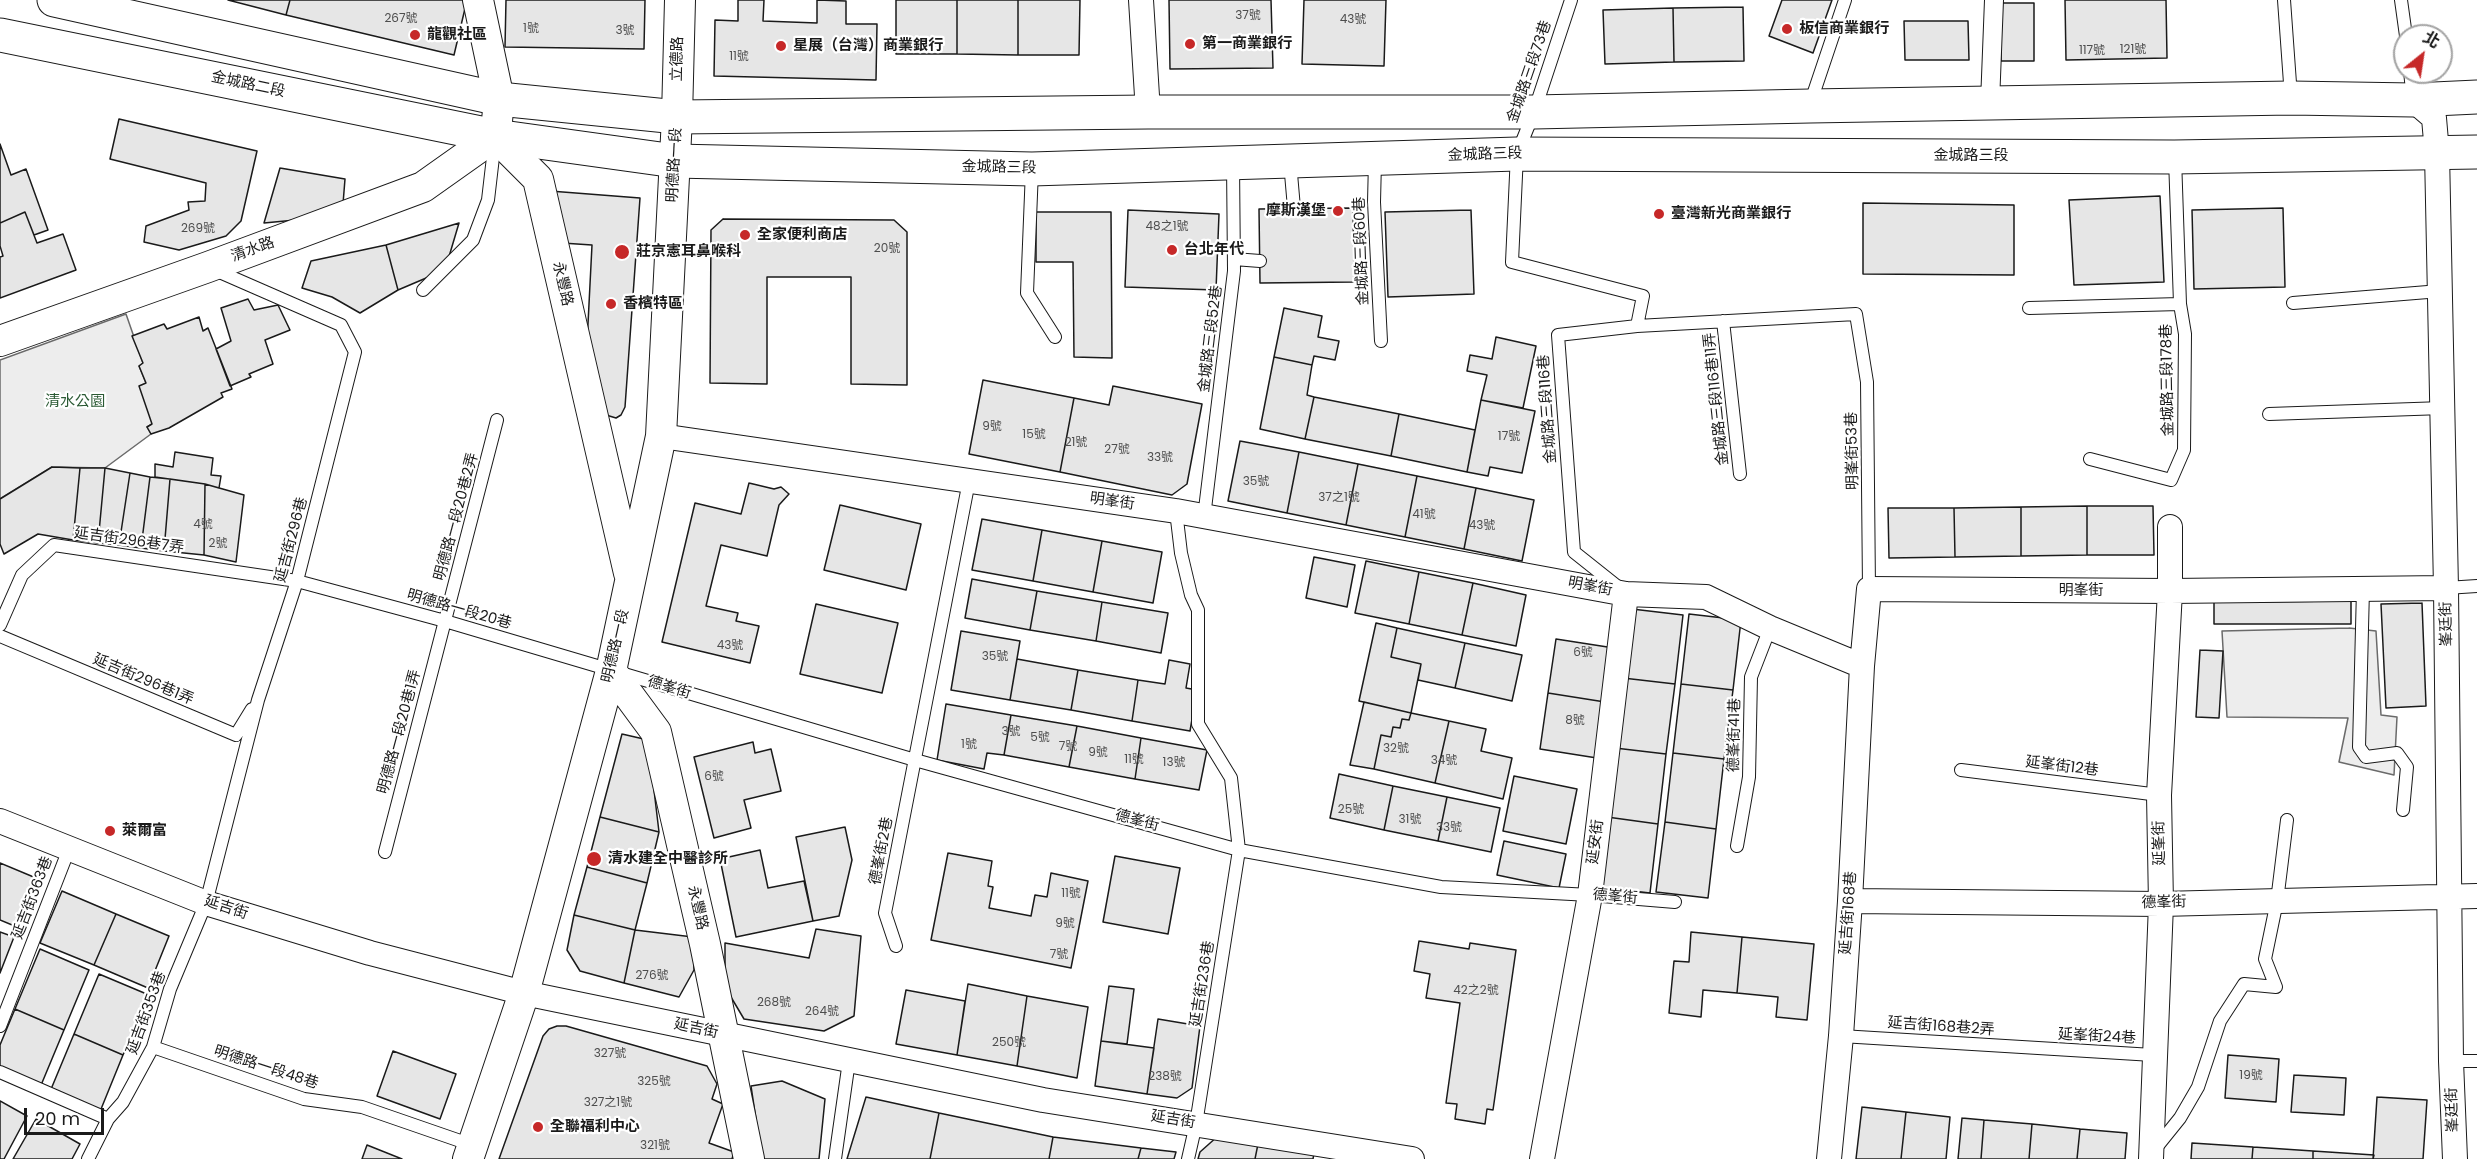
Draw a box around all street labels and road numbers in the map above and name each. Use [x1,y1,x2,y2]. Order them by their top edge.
street label: 金城路三段73巷 [1504,18,1556,126]
street label: 立德路 [669,36,687,82]
street label: 金城路二段 [209,68,287,102]
street label: 明德路一段 [664,127,686,203]
street label: 金城路三段 [1447,145,1523,165]
street label: 金城路三段 [1934,147,2008,165]
street label: 金城路三段 [961,158,1037,178]
street label: 金城路三段60巷 [1351,196,1373,306]
street label: 清水路 [229,234,277,266]
street label: 永豐路 [548,260,576,308]
street label: 金城路三段52巷 [1195,284,1227,394]
street label: 金城路三段178巷 [2158,324,2178,436]
street label: 金城路三段116巷11弄 [1701,332,1733,466]
street label: 金城路三段116巷 [1535,354,1561,464]
street label: 明峯街53巷 [1843,412,1863,490]
street label: 明德路一段20巷2弄 [431,451,483,583]
street label: 明峯街 [1088,490,1136,514]
street label: 延吉街296巷 [272,495,312,585]
street label: 延吉街296巷7弄 [73,524,185,558]
street label: 明峯街 [1566,574,1614,600]
street label: 明峯街 [2059,582,2103,600]
street label: 明德路一段20巷 [405,586,513,634]
street label: 峯廷街 [2438,601,2456,647]
street label: 明德路一段 [599,607,633,685]
street label: 延吉街296巷1弄 [90,651,196,709]
street label: 明德路一段20巷1弄 [375,668,425,796]
street label: 德峯街 [645,673,693,703]
street label: 德峯街41巷 [1725,698,1745,772]
street label: 延峯街12巷 [2024,754,2100,780]
street label: 德峯街 [1113,806,1161,836]
street label: 德峯街2巷 [867,816,897,886]
street label: 延安街 [1584,819,1608,865]
street label: 延峯街 [2151,820,2169,866]
street label: 延吉街363巷 [9,854,57,942]
street label: 延吉街168巷 [1837,871,1861,955]
street label: 永豐路 [683,884,711,932]
street label: 德峯街 [1592,886,1638,908]
street label: 延吉街 [202,892,250,924]
street label: 德峯街 [2141,894,2187,912]
street label: 延吉街236巷 [1187,940,1219,1028]
street label: 延吉街353巷 [124,969,170,1057]
street label: 延吉街168巷2弄 [1887,1014,1995,1040]
street label: 延吉街 [672,1016,720,1042]
street label: 延峯街24巷 [2058,1026,2136,1048]
street label: 明德路一段48巷 [211,1043,321,1093]
street label: 峯廷街 [2443,1087,2463,1133]
street label: 延吉街 [1149,1108,1197,1132]

